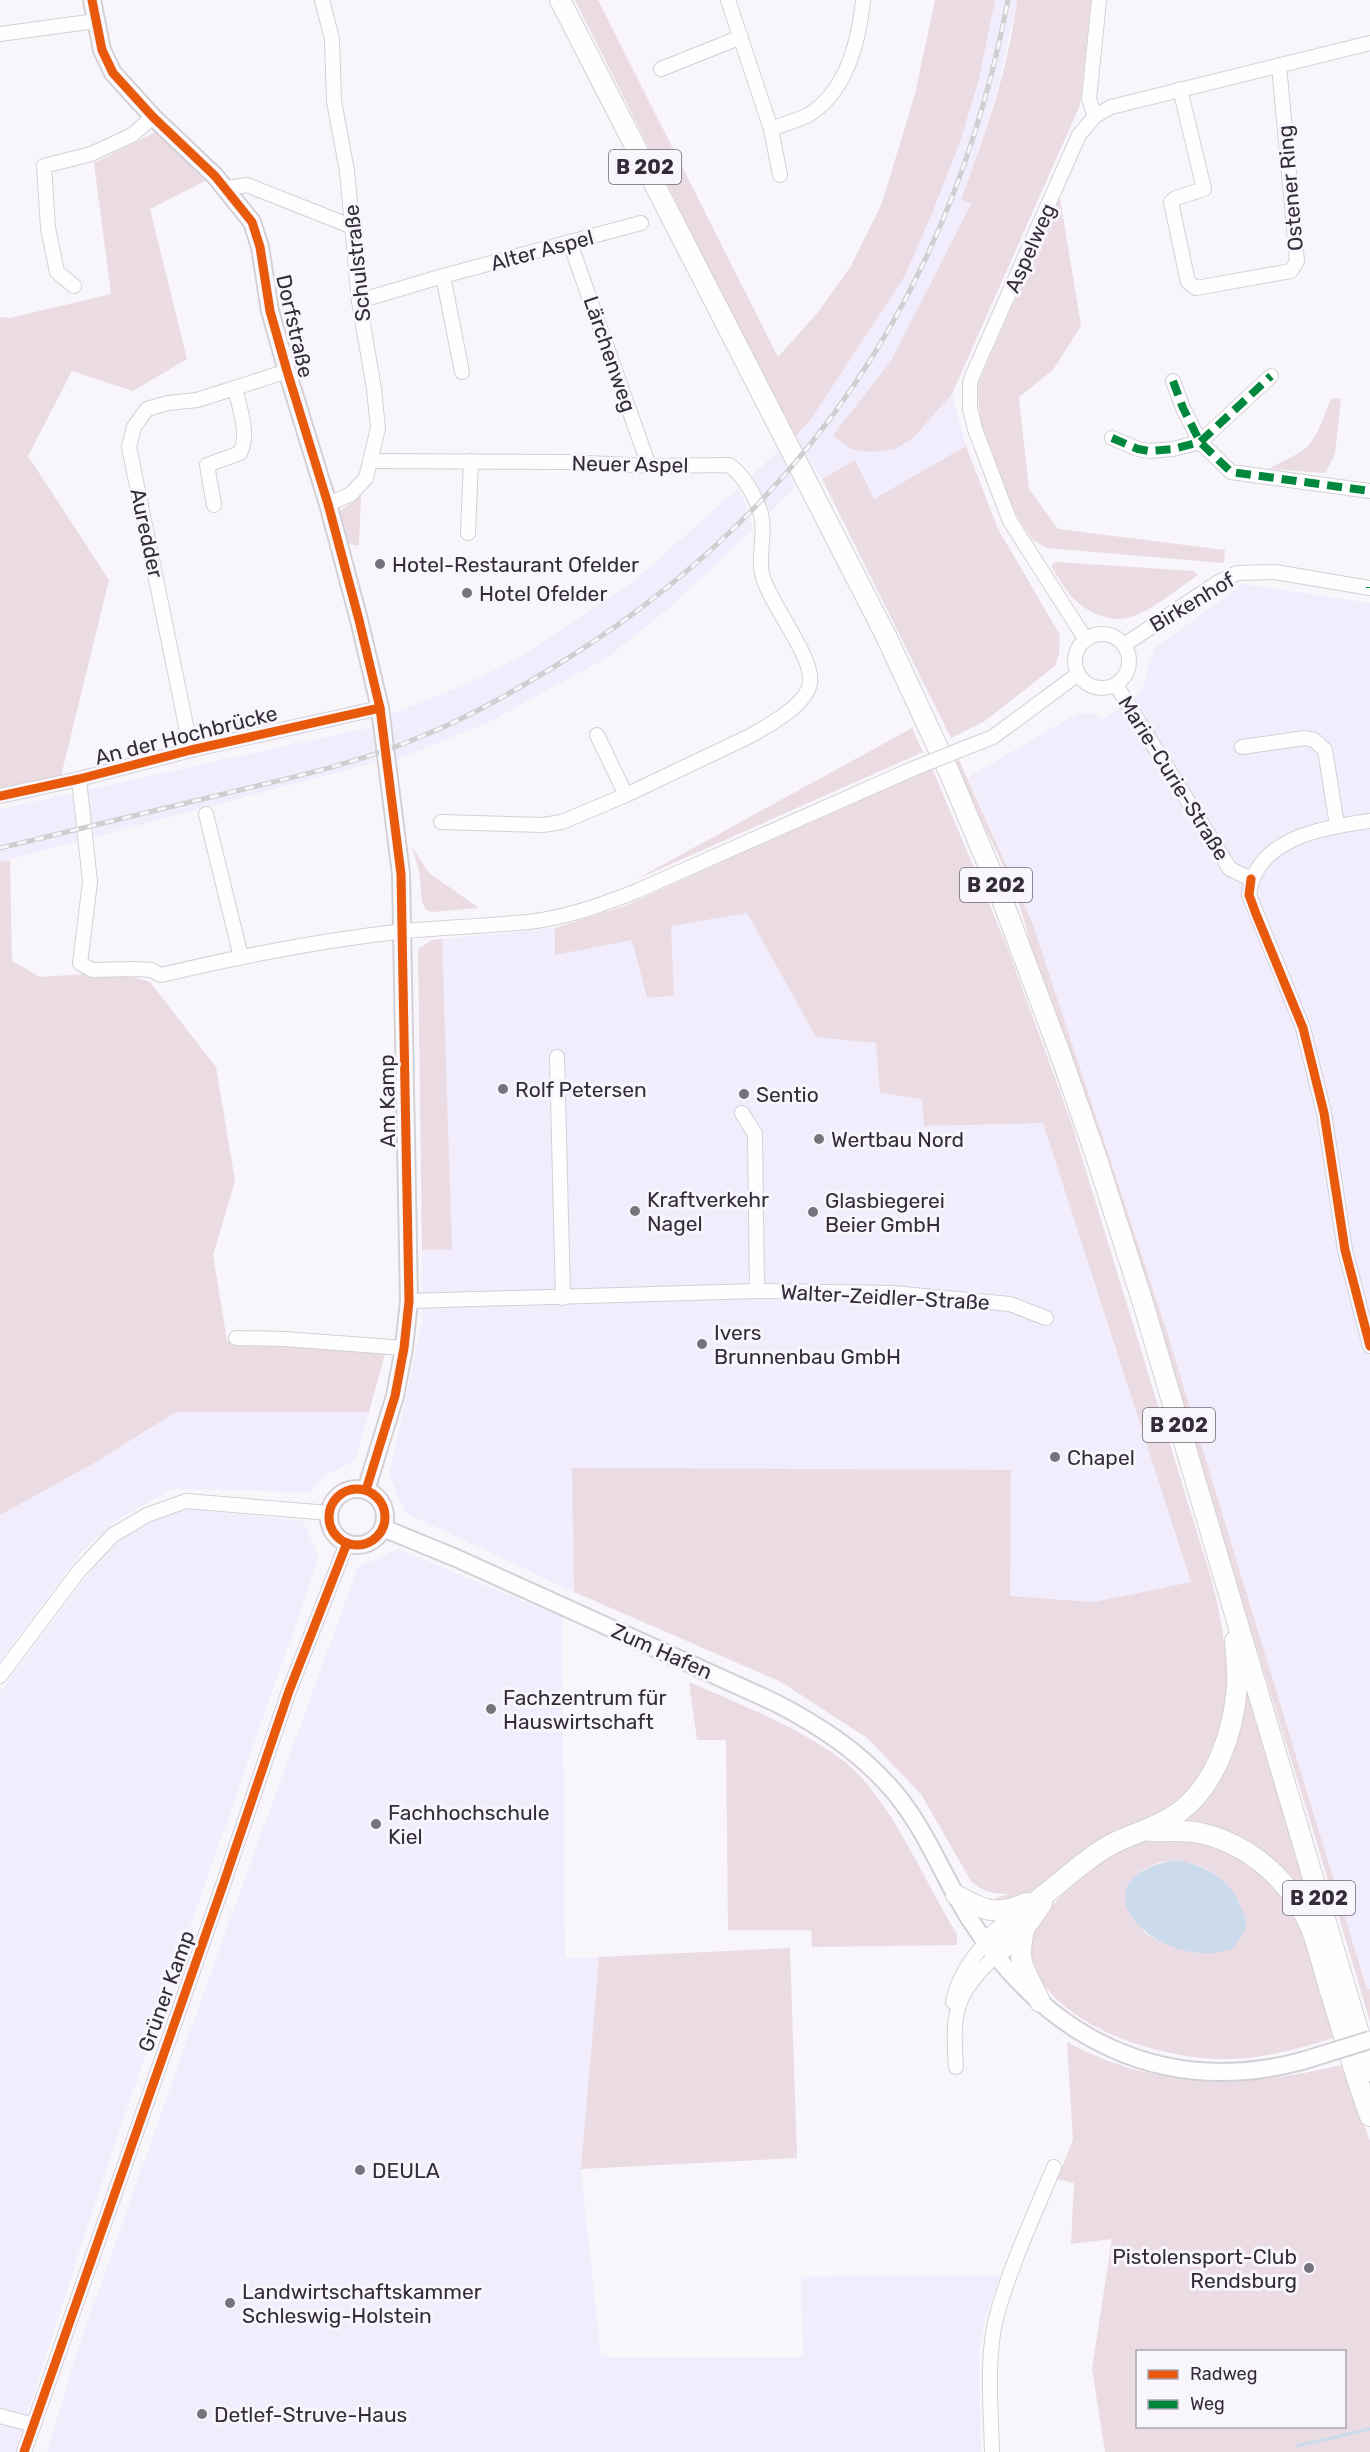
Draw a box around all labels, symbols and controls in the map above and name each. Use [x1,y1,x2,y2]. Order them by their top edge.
street label: Ostener Ring [1272,124,1308,252]
road number: B 202 [609,150,681,184]
street label: Aspelweg [999,200,1061,296]
street label: Schulstraße [338,203,376,323]
street label: Alter Aspel [488,224,596,276]
street label: Dorfstraße [271,272,319,380]
street label: Lärchenweg [579,293,641,415]
street label: Neuer Aspel [571,450,689,478]
street label: Auredder [125,486,169,580]
place label: Hotel-Restaurant Ofelder [392,552,639,577]
marker: Hotel-Restaurant Ofelder [373,557,387,571]
street label: Birkenhof [1145,567,1239,637]
place label: Hotel Ofelder [479,581,607,606]
marker: Hotel Ofelder [460,586,474,600]
street label: Marie-Curie-Straße [1113,691,1235,865]
street label: An der Hochbrücke [92,700,280,770]
road number: B 202 [960,868,1032,902]
street label: Am Kamp [374,1054,400,1148]
place label: Rolf Petersen [515,1077,647,1102]
marker: Rolf Petersen [496,1082,510,1096]
place label: Sentio [756,1082,819,1107]
marker: Sentio [737,1087,751,1101]
place label: Wertbau Nord [831,1127,964,1152]
marker: Wertbau Nord [812,1132,826,1146]
place label: Kraftverkehr Nagel [647,1187,769,1236]
place label: Glasbiegerei Beier GmbH [825,1188,945,1237]
marker: Kraftverkehr Nagel [628,1204,642,1218]
marker: Glasbiegerei Beier GmbH [806,1205,820,1219]
street label: Walter-Zeidler-Straße [780,1279,990,1315]
place label: Ivers Brunnenbau GmbH [714,1320,901,1369]
marker: Ivers Brunnenbau GmbH [695,1337,709,1351]
road number: B 202 [1143,1408,1215,1442]
place label: Chapel [1067,1445,1135,1470]
marker: Chapel [1048,1450,1062,1464]
street label: Zum Hafen [608,1618,716,1684]
place label: Fachzentrum für Hauswirtschaft [503,1685,666,1734]
marker: Fachzentrum für Hauswirtschaft [484,1702,498,1716]
place label: Fachhochschule Kiel [388,1800,549,1849]
marker: Fachhochschule Kiel [369,1817,383,1831]
road number: B 202 [1283,1881,1355,1915]
street label: Grüner Kamp [132,1927,200,2055]
place label: DEULA [372,2158,440,2183]
marker: DEULA [353,2163,367,2177]
place label: Pistolensport-Club Rendsburg [1112,2244,1297,2293]
marker: Pistolensport-Club Rendsburg [1302,2261,1316,2275]
place label: Landwirtschaftskammer Schleswig-Holstein [242,2279,482,2328]
marker: Landwirtschaftskammer Schleswig-Holstein [223,2296,237,2310]
legend [1136,2350,1346,2428]
text: Radweg [1190,2363,1257,2385]
text: Weg [1190,2393,1225,2415]
place label: Detlef-Struve-Haus [214,2402,407,2427]
marker: Detlef-Struve-Haus [195,2407,209,2421]

